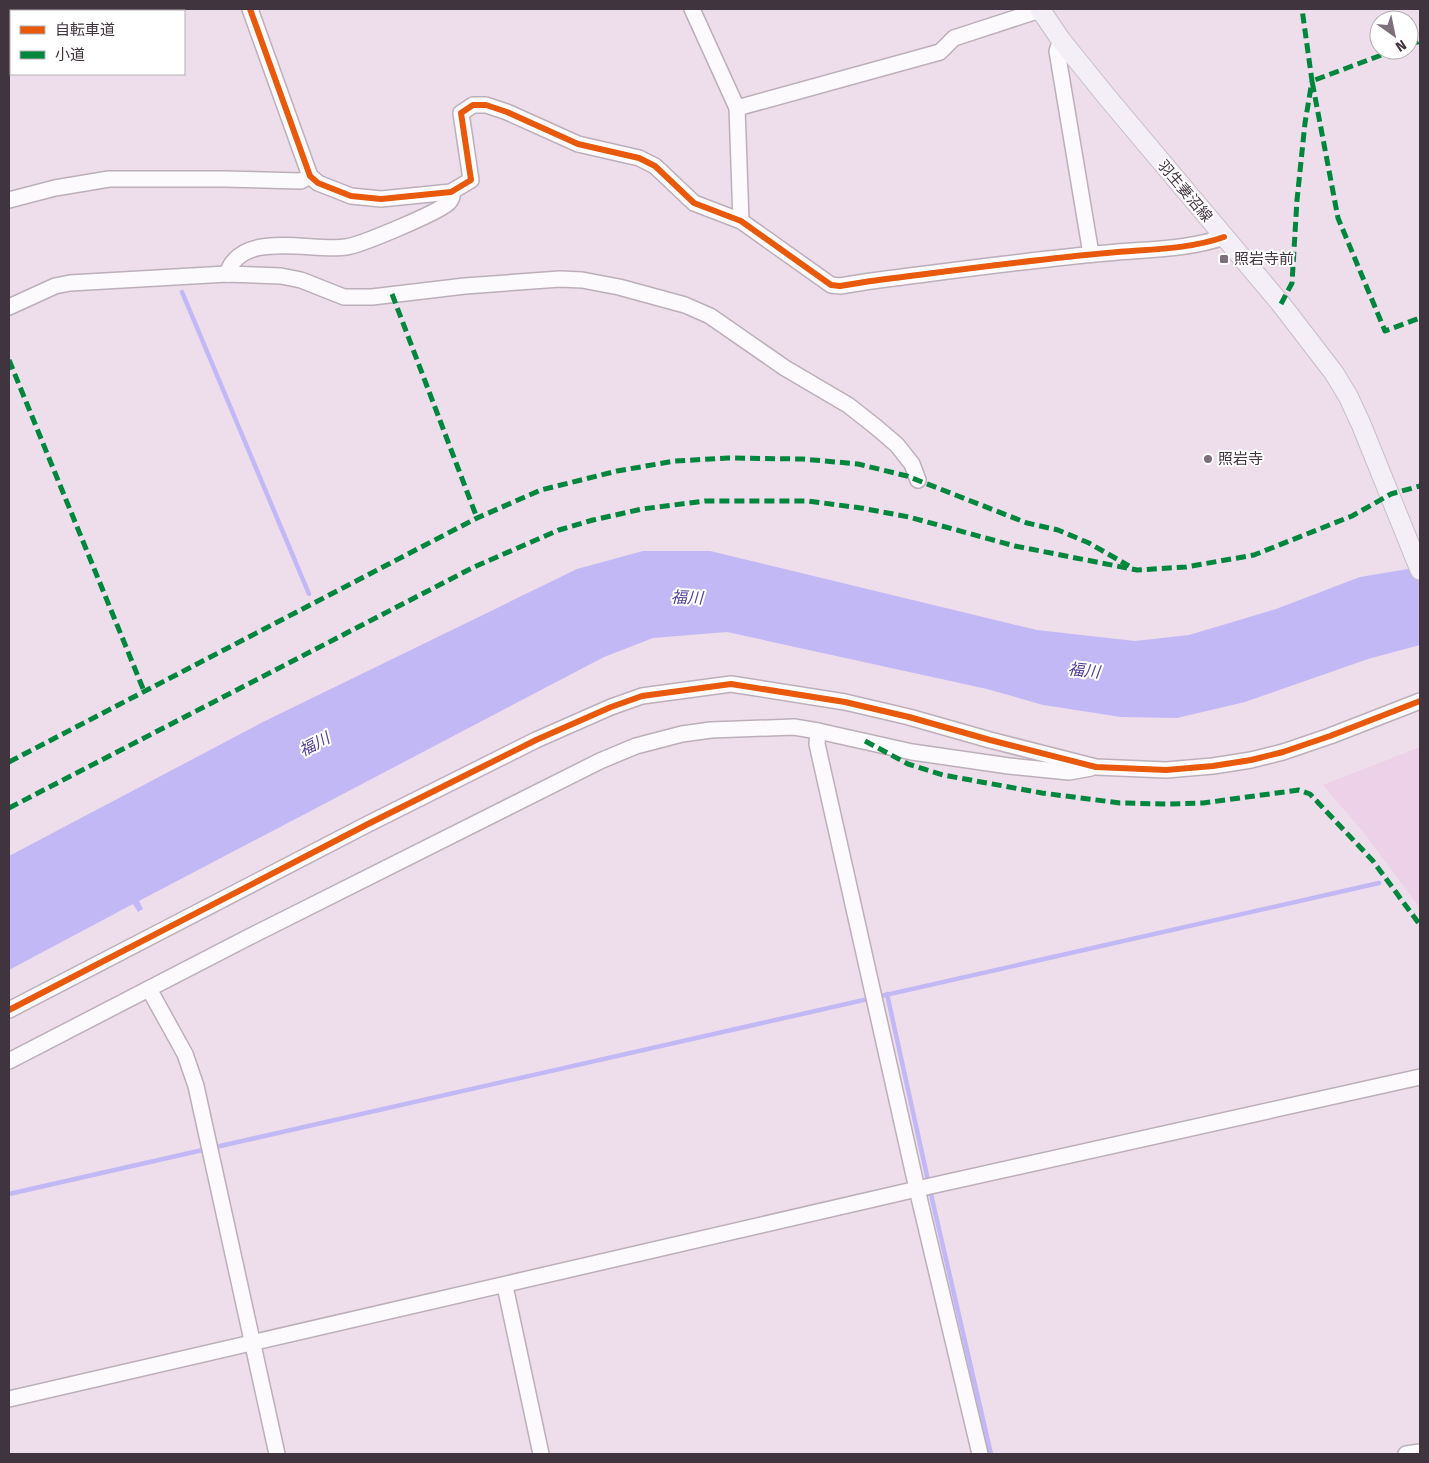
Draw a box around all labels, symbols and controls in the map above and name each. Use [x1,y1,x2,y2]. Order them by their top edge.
legend [10,10,185,75]
north arrow [1369,10,1419,60]
text: 自転車道 [55,21,115,39]
text: N [1392,36,1409,55]
text: 小道 [55,46,85,64]
street label: 羽生妻沼線 [1154,156,1216,226]
place label: 照岩寺前 [1234,250,1294,268]
marker: 照岩寺前 [1218,253,1230,265]
place label: 照岩寺 [1218,450,1263,468]
marker: 照岩寺 [1202,453,1214,465]
water label: 福川 [671,587,705,608]
water label: 福川 [1067,659,1103,682]
water label: 福川 [296,728,335,760]

